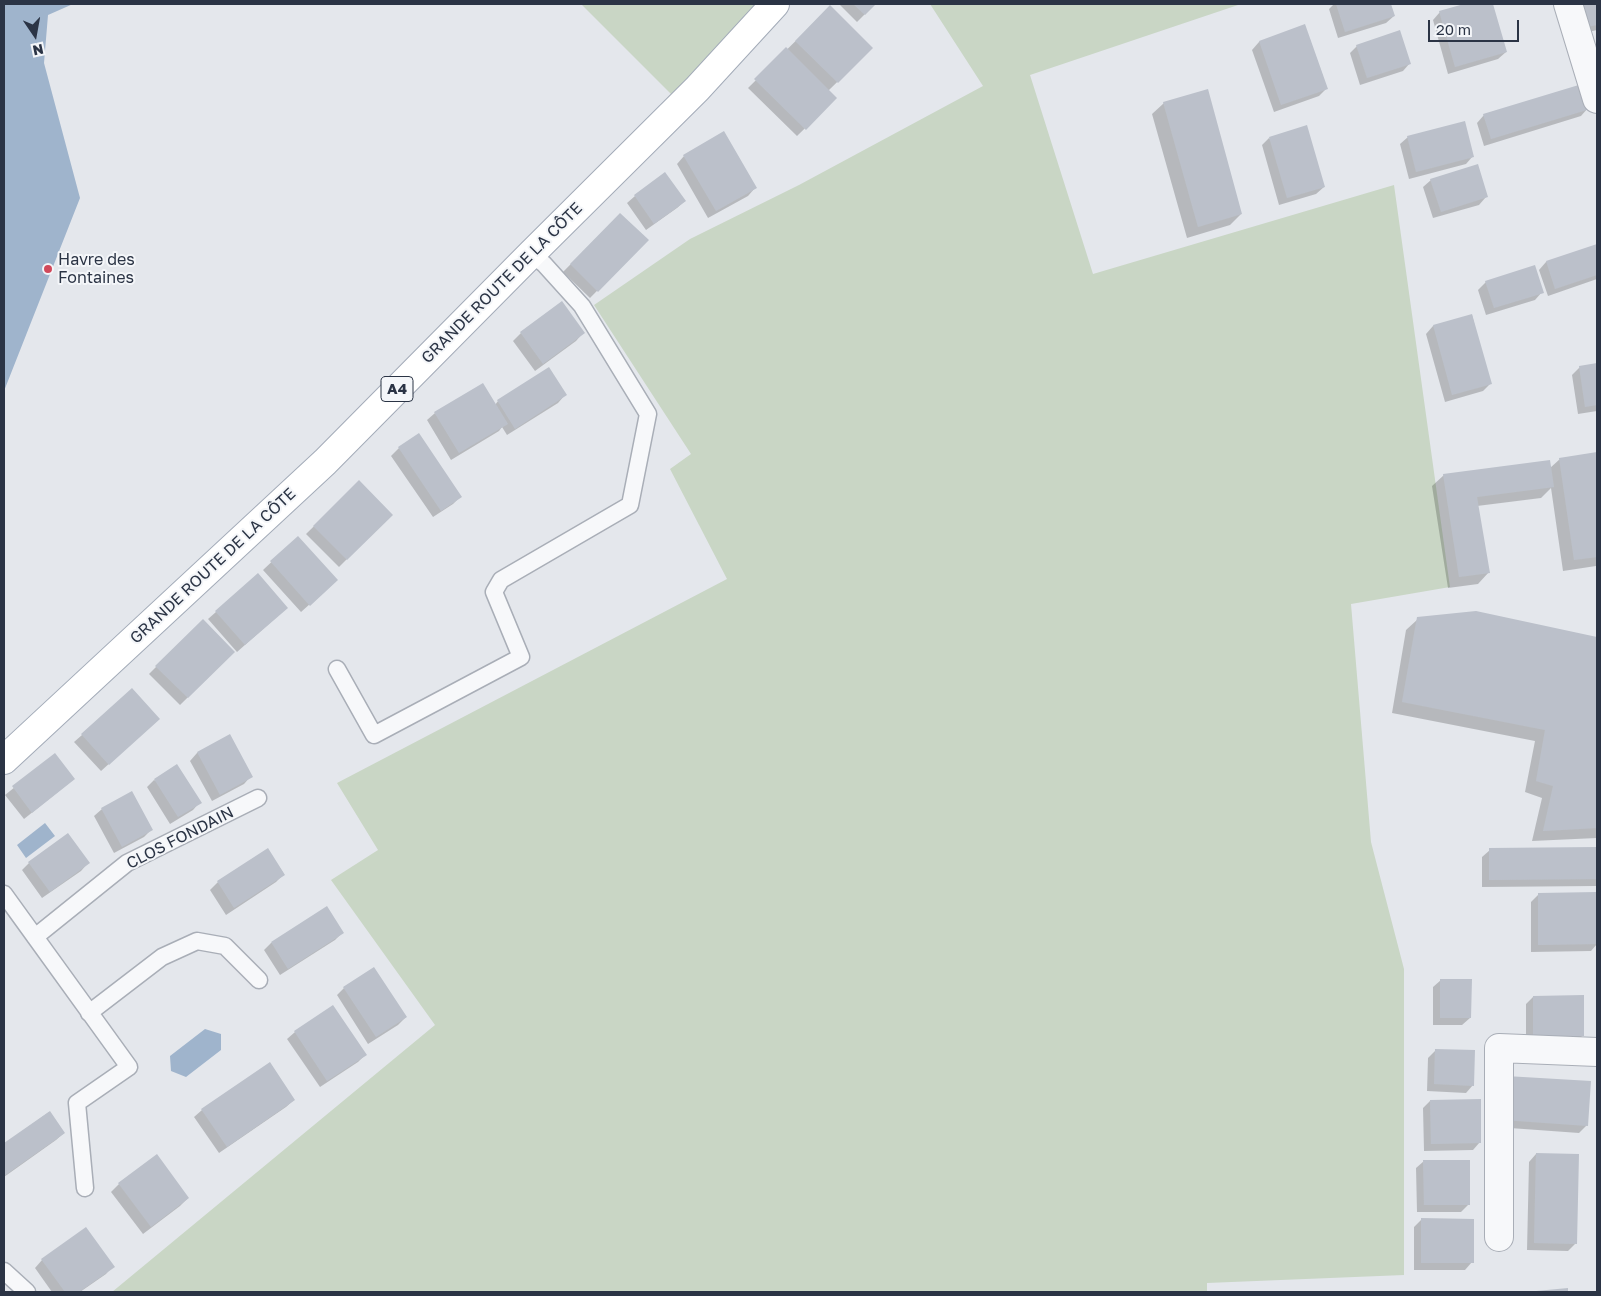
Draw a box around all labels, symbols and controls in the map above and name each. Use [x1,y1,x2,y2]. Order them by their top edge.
north arrow [10,10,60,60]
scale bar [1431,10,1522,42]
text: 20 m [1436,20,1471,38]
text: N [31,41,45,60]
street label: GRANDE ROUTE DE LA CÔTE [418,199,586,367]
place label: Havre des Fontaines [58,250,135,288]
marker: Havre des Fontaines [42,263,54,275]
road number: A4 [381,376,413,402]
street label: GRANDE ROUTE DE LA CÔTE [126,484,300,648]
street label: CLOS FONDAIN [123,803,237,873]

